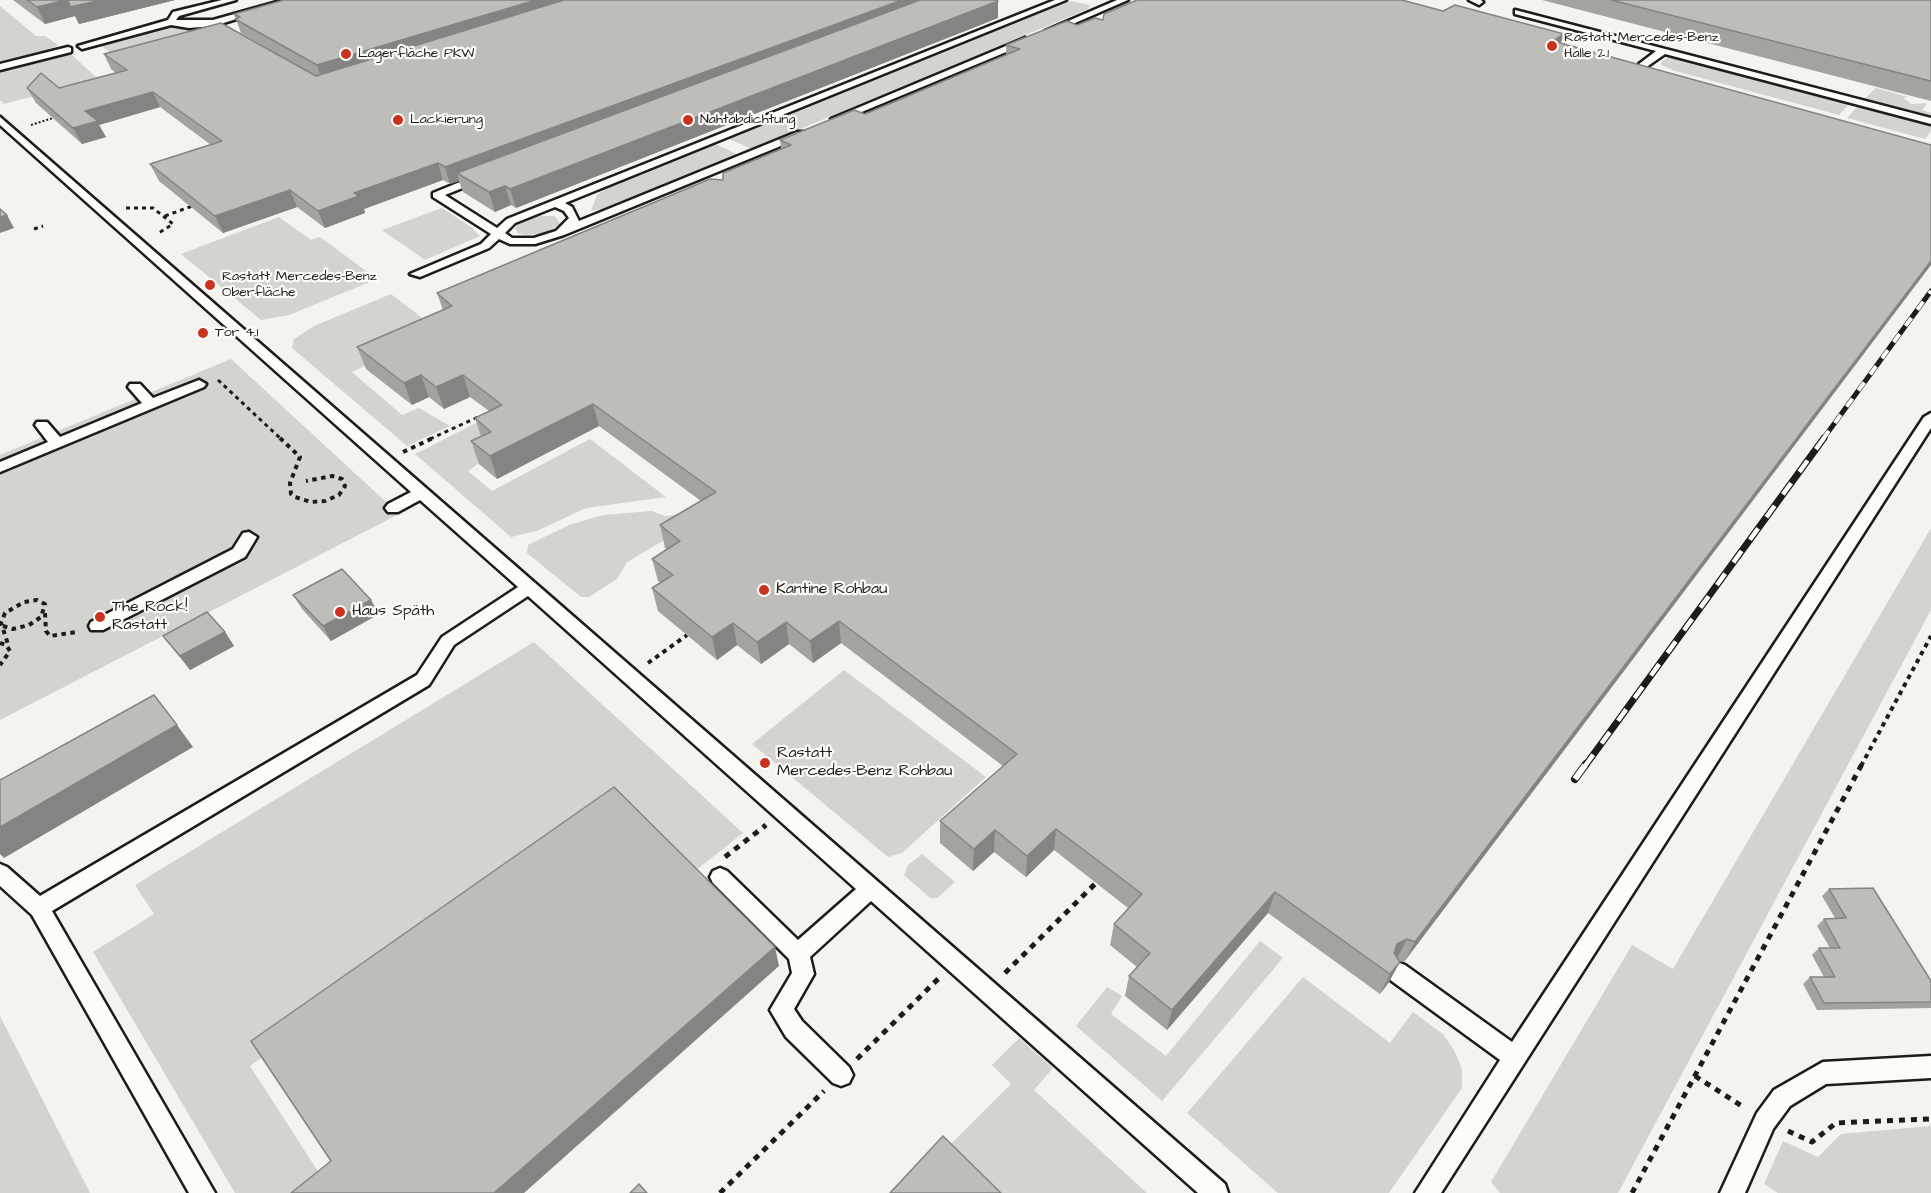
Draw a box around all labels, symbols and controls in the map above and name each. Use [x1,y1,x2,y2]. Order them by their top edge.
place label: Rastatt Mercedes-Benz Halle 2.1 [1564,30,1719,62]
marker: Rastatt Mercedes-Benz Halle 2.1 [1545,39,1559,53]
place label: Lagerfläche PKW [358,46,475,62]
marker: Lagerfläche PKW [339,47,353,61]
place label: Lackierung [410,112,483,128]
place label: Nahtabdichtung [700,112,796,128]
marker: Lackierung [391,113,405,127]
marker: Nahtabdichtung [681,113,695,127]
place label: Rastatt Mercedes-Benz Oberfläche [222,269,377,302]
marker: Rastatt Mercedes-Benz Oberfläche [203,278,217,292]
place label: Tor 4.1 [215,325,258,341]
marker: Tor 4.1 [196,326,210,340]
place label: Kantine Rohbau [776,580,887,600]
marker: Kantine Rohbau [757,583,771,597]
place label: The Rock! Rastatt [112,598,187,636]
place label: Haus Späth [352,602,434,622]
marker: Haus Späth [333,605,347,619]
marker: The Rock! Rastatt [93,610,107,624]
place label: Rastatt Mercedes-Benz Rohbau [777,744,952,782]
marker: Rastatt Mercedes-Benz Rohbau [758,756,772,770]

